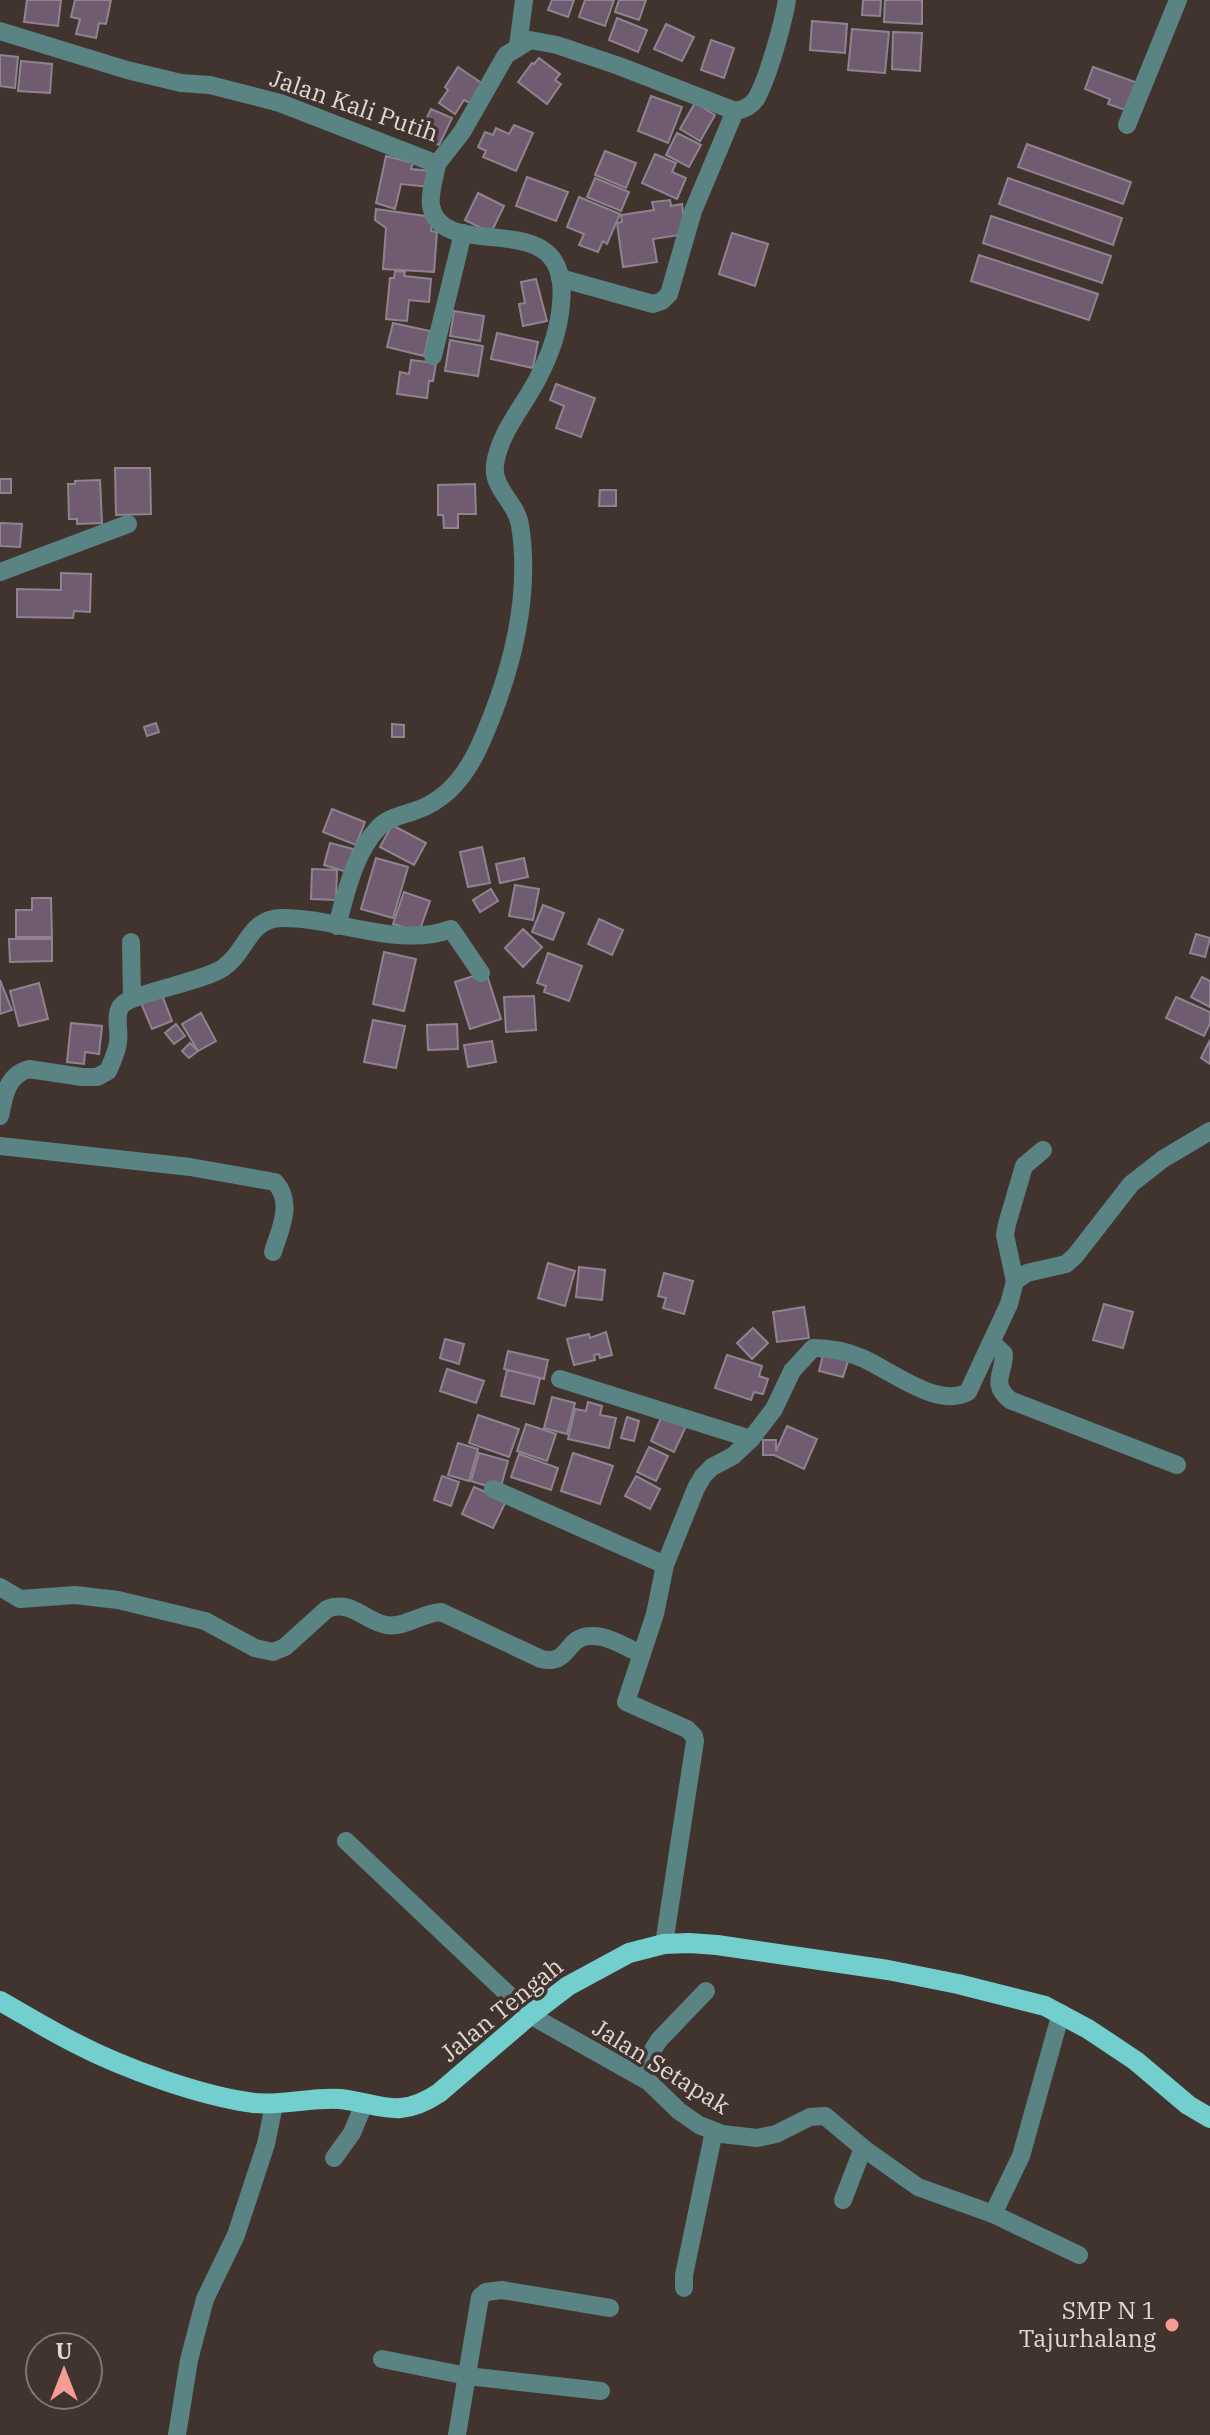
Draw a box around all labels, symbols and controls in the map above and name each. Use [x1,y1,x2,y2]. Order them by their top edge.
street label: Jalan Kali Putih [266,61,443,149]
street label: Jalan Tengah [433,1950,569,2069]
street label: Jalan Setapak [587,2011,736,2121]
place label: SMP N 1 Tajurhalang [1019,2294,1156,2354]
marker: SMP N 1 Tajurhalang [1163,2316,1181,2334]
north arrow [24,2331,104,2411]
text: U [56,2336,73,2365]

